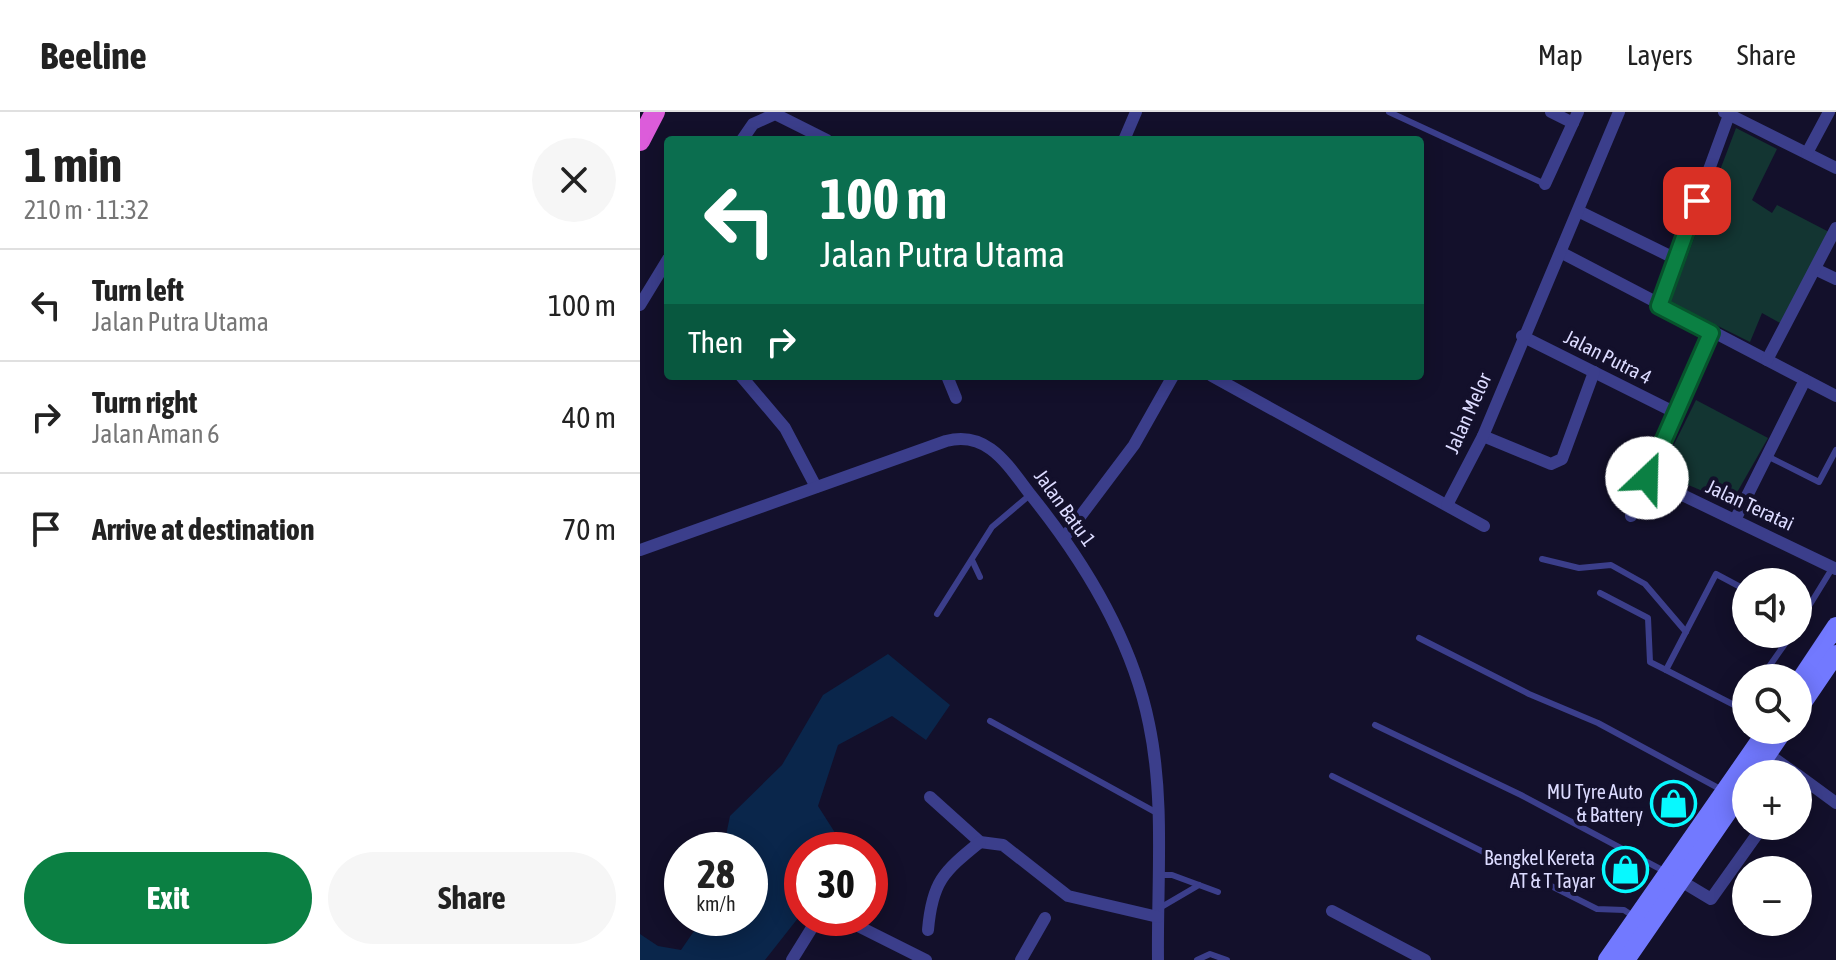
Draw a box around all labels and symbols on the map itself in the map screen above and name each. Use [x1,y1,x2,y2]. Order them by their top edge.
pin [1663,167,1731,235]
street label: Jalan Putra 4 [1561,325,1656,388]
street label: Jalan Melor [1440,368,1496,457]
position arrow [1605,436,1689,520]
street label: Jalan Batu 1 [1030,465,1101,551]
street label: Jalan Teratai [1703,474,1798,535]
place label: MU Tyre Auto & Battery [1547,780,1643,826]
shop icon: MU Tyre Auto & Battery [1650,780,1698,828]
speed limit sign: 30 [784,832,888,936]
place label: Bengkel Kereta AT & T Tayar [1484,846,1596,892]
shop icon: Bengkel Kereta AT & T Tayar [1602,846,1650,894]

